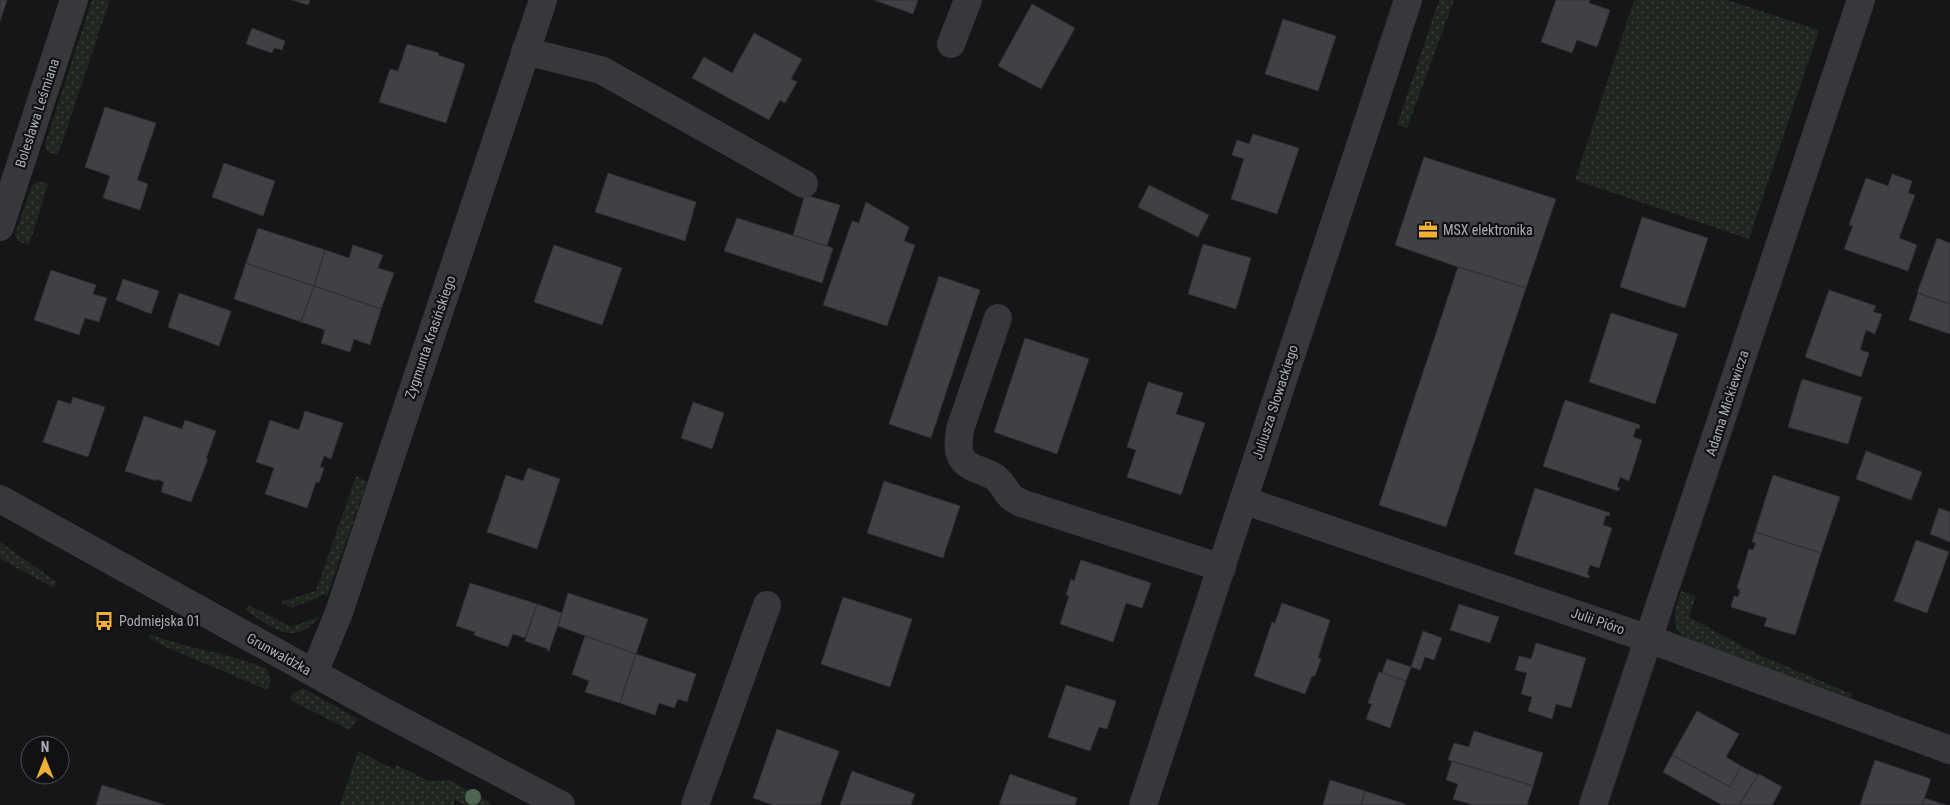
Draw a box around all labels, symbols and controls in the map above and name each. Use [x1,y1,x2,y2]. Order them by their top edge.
street label: Bolesława Leśmiana [12,56,62,170]
office icon: MSX elektronika [1417,219,1439,241]
place label: MSX elektronika [1443,222,1533,238]
street label: Zygmunta Krasińskiego [401,273,459,401]
street label: Juliusza Słowackiego [1249,343,1301,461]
street label: Adama Mickiewicza [1702,348,1752,458]
street label: Julii Pióro [1569,604,1627,638]
bus stop icon: Podmiejska 01 [93,610,115,632]
place label: Podmiejska 01 [119,613,201,629]
street label: Grunwaldzka [244,630,314,678]
north arrow [20,735,70,785]
text: N [41,739,49,755]

